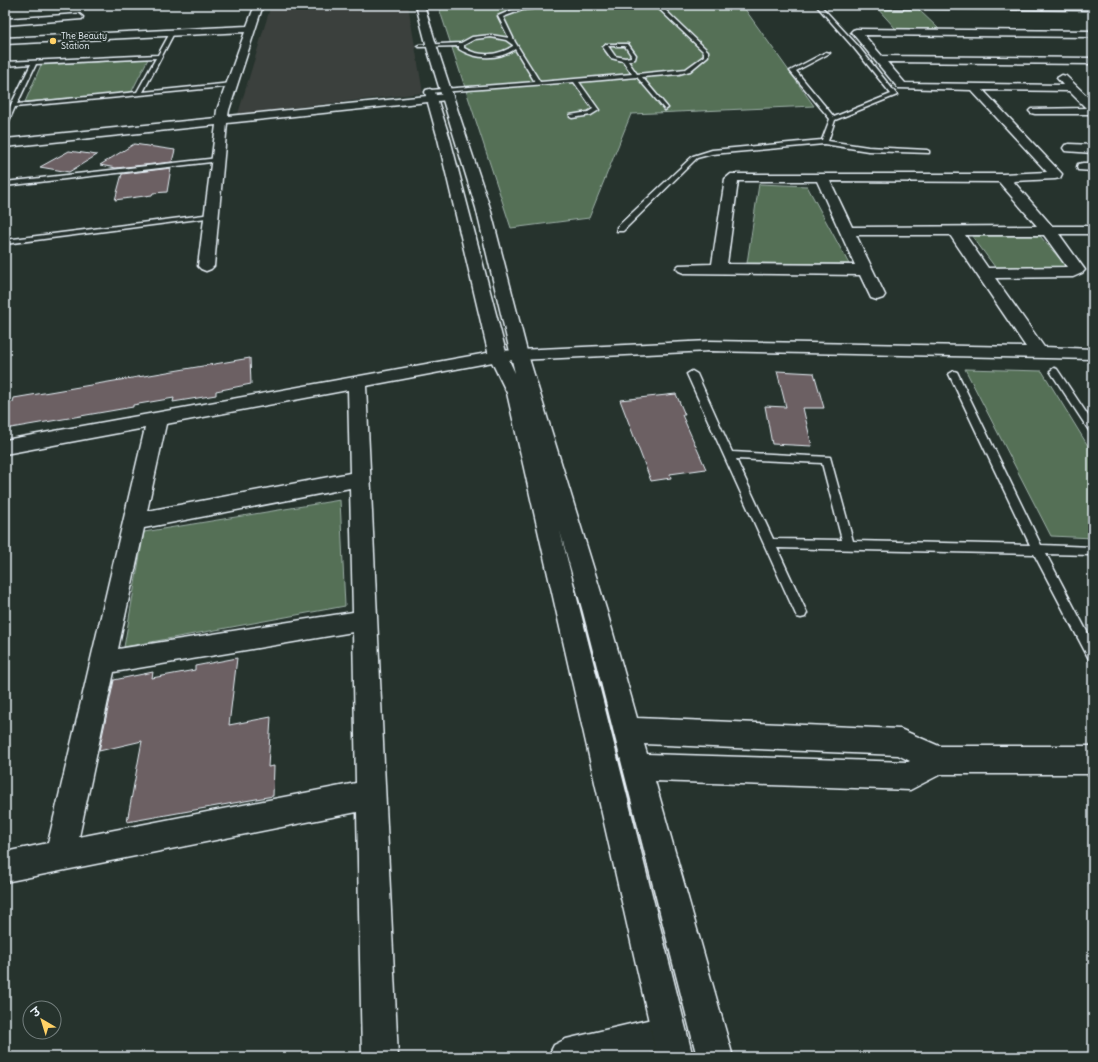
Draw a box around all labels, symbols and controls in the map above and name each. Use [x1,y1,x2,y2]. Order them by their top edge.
place label: The Beauty Station [61,30,107,51]
marker: The Beauty Station [48,36,58,46]
north arrow [22,1000,62,1040]
text: उ [28,1003,44,1021]

